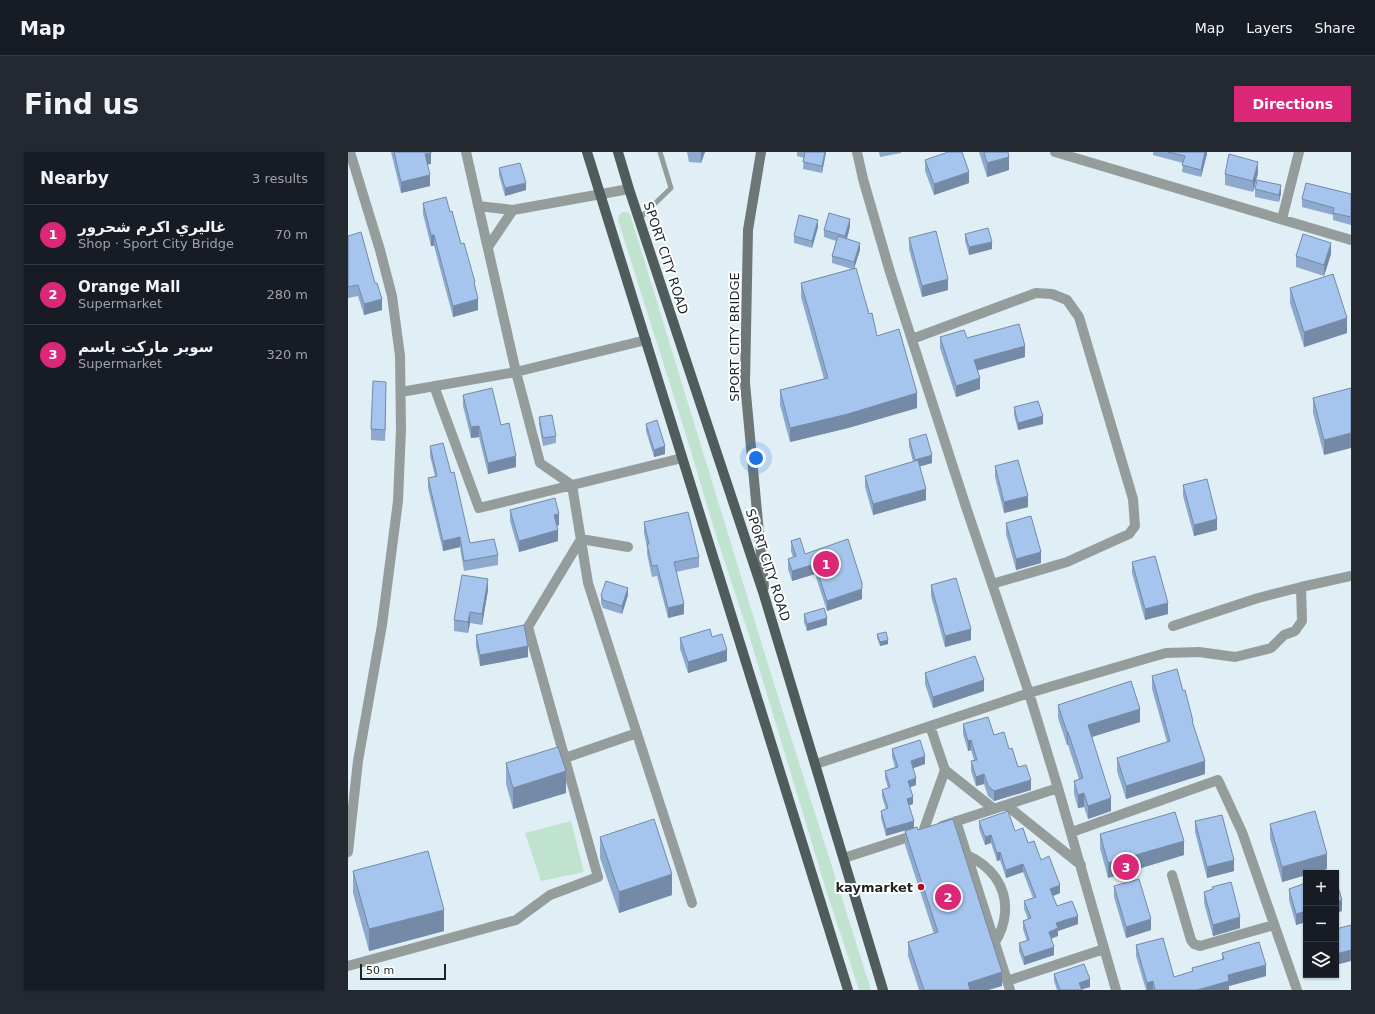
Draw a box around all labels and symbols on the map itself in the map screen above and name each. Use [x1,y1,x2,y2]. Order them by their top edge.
street label: SPORT CITY ROAD [641,200,691,316]
street label: SPORT CITY BRIDGE [727,272,742,402]
your location [746,448,766,468]
street label: SPORT CITY ROAD [743,507,793,623]
pin: 1 [813,549,839,579]
pin: 3 [1113,852,1139,882]
place label: kaymarket [835,880,913,895]
marker: kaymarket [916,882,926,892]
pin: 2 [935,882,961,912]
scale bar [360,962,446,981]

